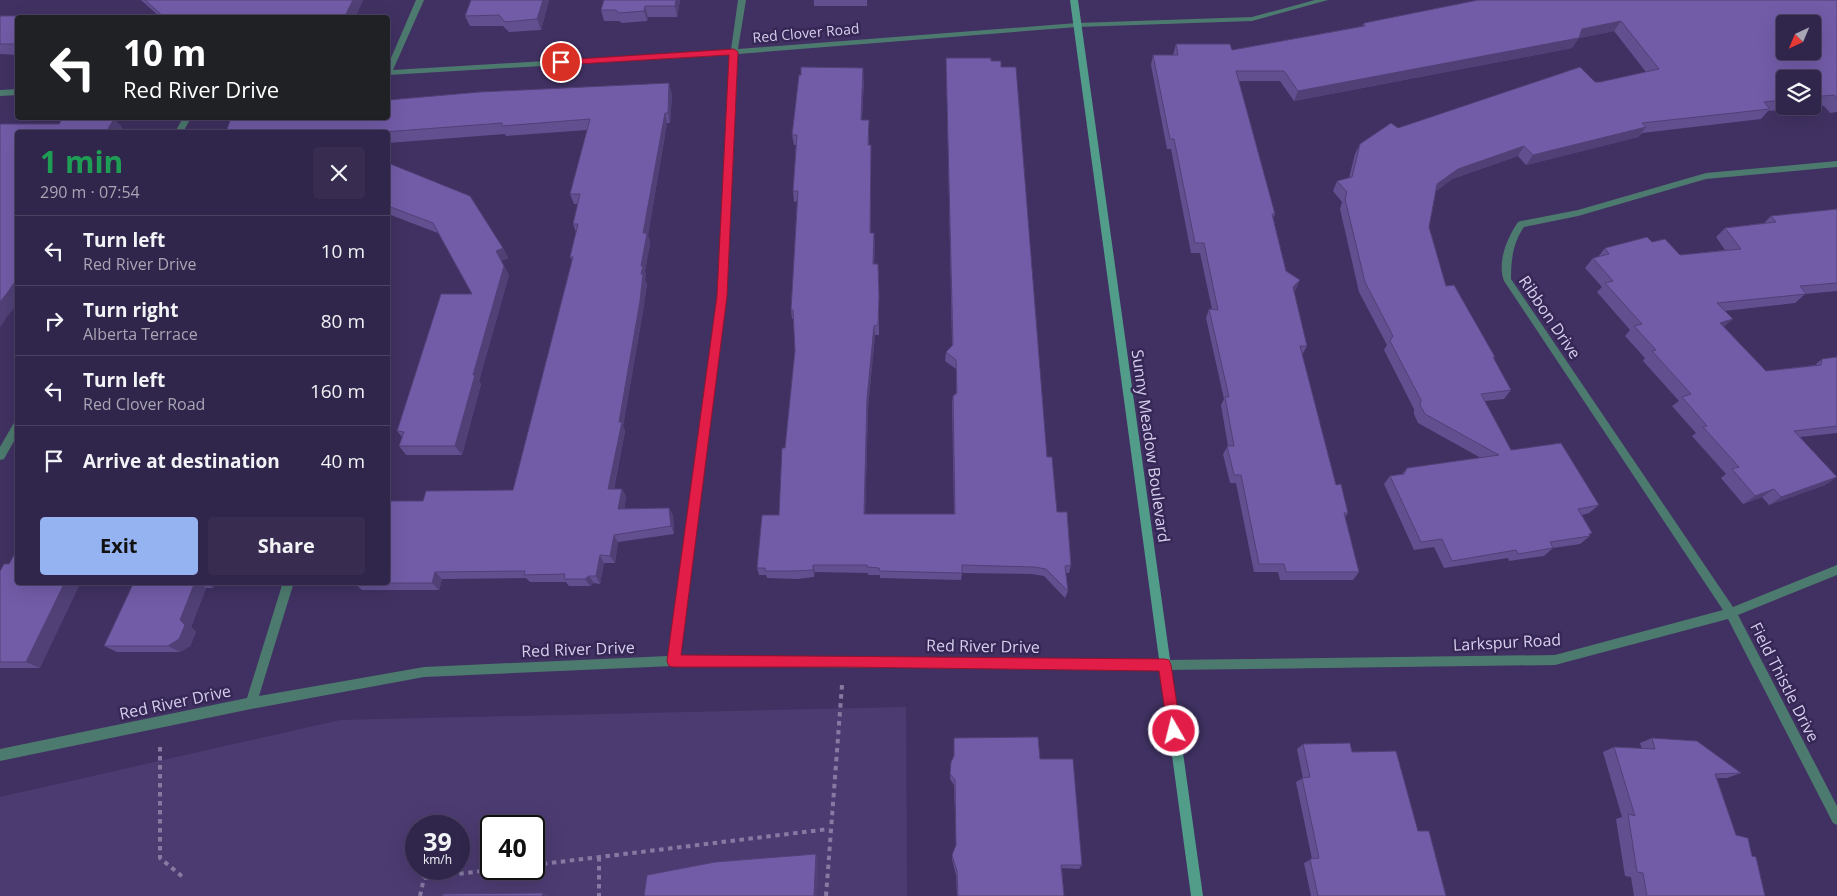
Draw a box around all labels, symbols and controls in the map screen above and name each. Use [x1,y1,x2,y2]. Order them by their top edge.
north arrow [1776,15,1821,60]
map controls [1776,15,1821,115]
street label: Red Clover Road [752,18,860,47]
text: 10 m [123,29,206,76]
icon: left [40,35,105,100]
pin [540,41,582,83]
icon: arrive [547,48,575,76]
button: layers [1776,70,1821,115]
text: Red River Drive [123,74,279,104]
text: 1 min [40,141,123,182]
button: close [313,147,365,199]
text: 290 m · 07:54 [40,181,140,203]
text: Turn left [83,227,165,253]
icon: left [40,237,68,265]
text: 10 m [321,238,365,264]
text: Red River Drive [83,253,197,275]
street label: Ribbon Drive [1514,271,1586,363]
text: Turn right [83,297,178,323]
icon: right [40,307,68,335]
text: 80 m [321,308,365,334]
text: Alberta Terrace [83,323,198,345]
street label: Sunny Meadow Boulevard [1127,348,1175,544]
text: Turn left [83,367,165,393]
icon: left [40,377,68,405]
text: 160 m [310,378,365,404]
text: Red Clover Road [83,393,205,415]
icon: arrive [40,447,68,475]
text: Arrive at destination [83,448,280,474]
text: 40 m [321,448,365,474]
button: Exit [40,517,198,575]
button: Share [208,517,365,575]
street label: Field Thistle Drive [1745,618,1825,746]
street label: Larkspur Road [1452,628,1562,656]
street label: Red River Drive [926,634,1040,658]
street label: Red River Drive [521,636,635,662]
street label: Red River Drive [117,679,233,725]
position arrow [1147,704,1199,756]
speed limit sign: 40 [480,815,545,880]
text: 39 [423,824,452,858]
text: km/h [423,851,452,868]

